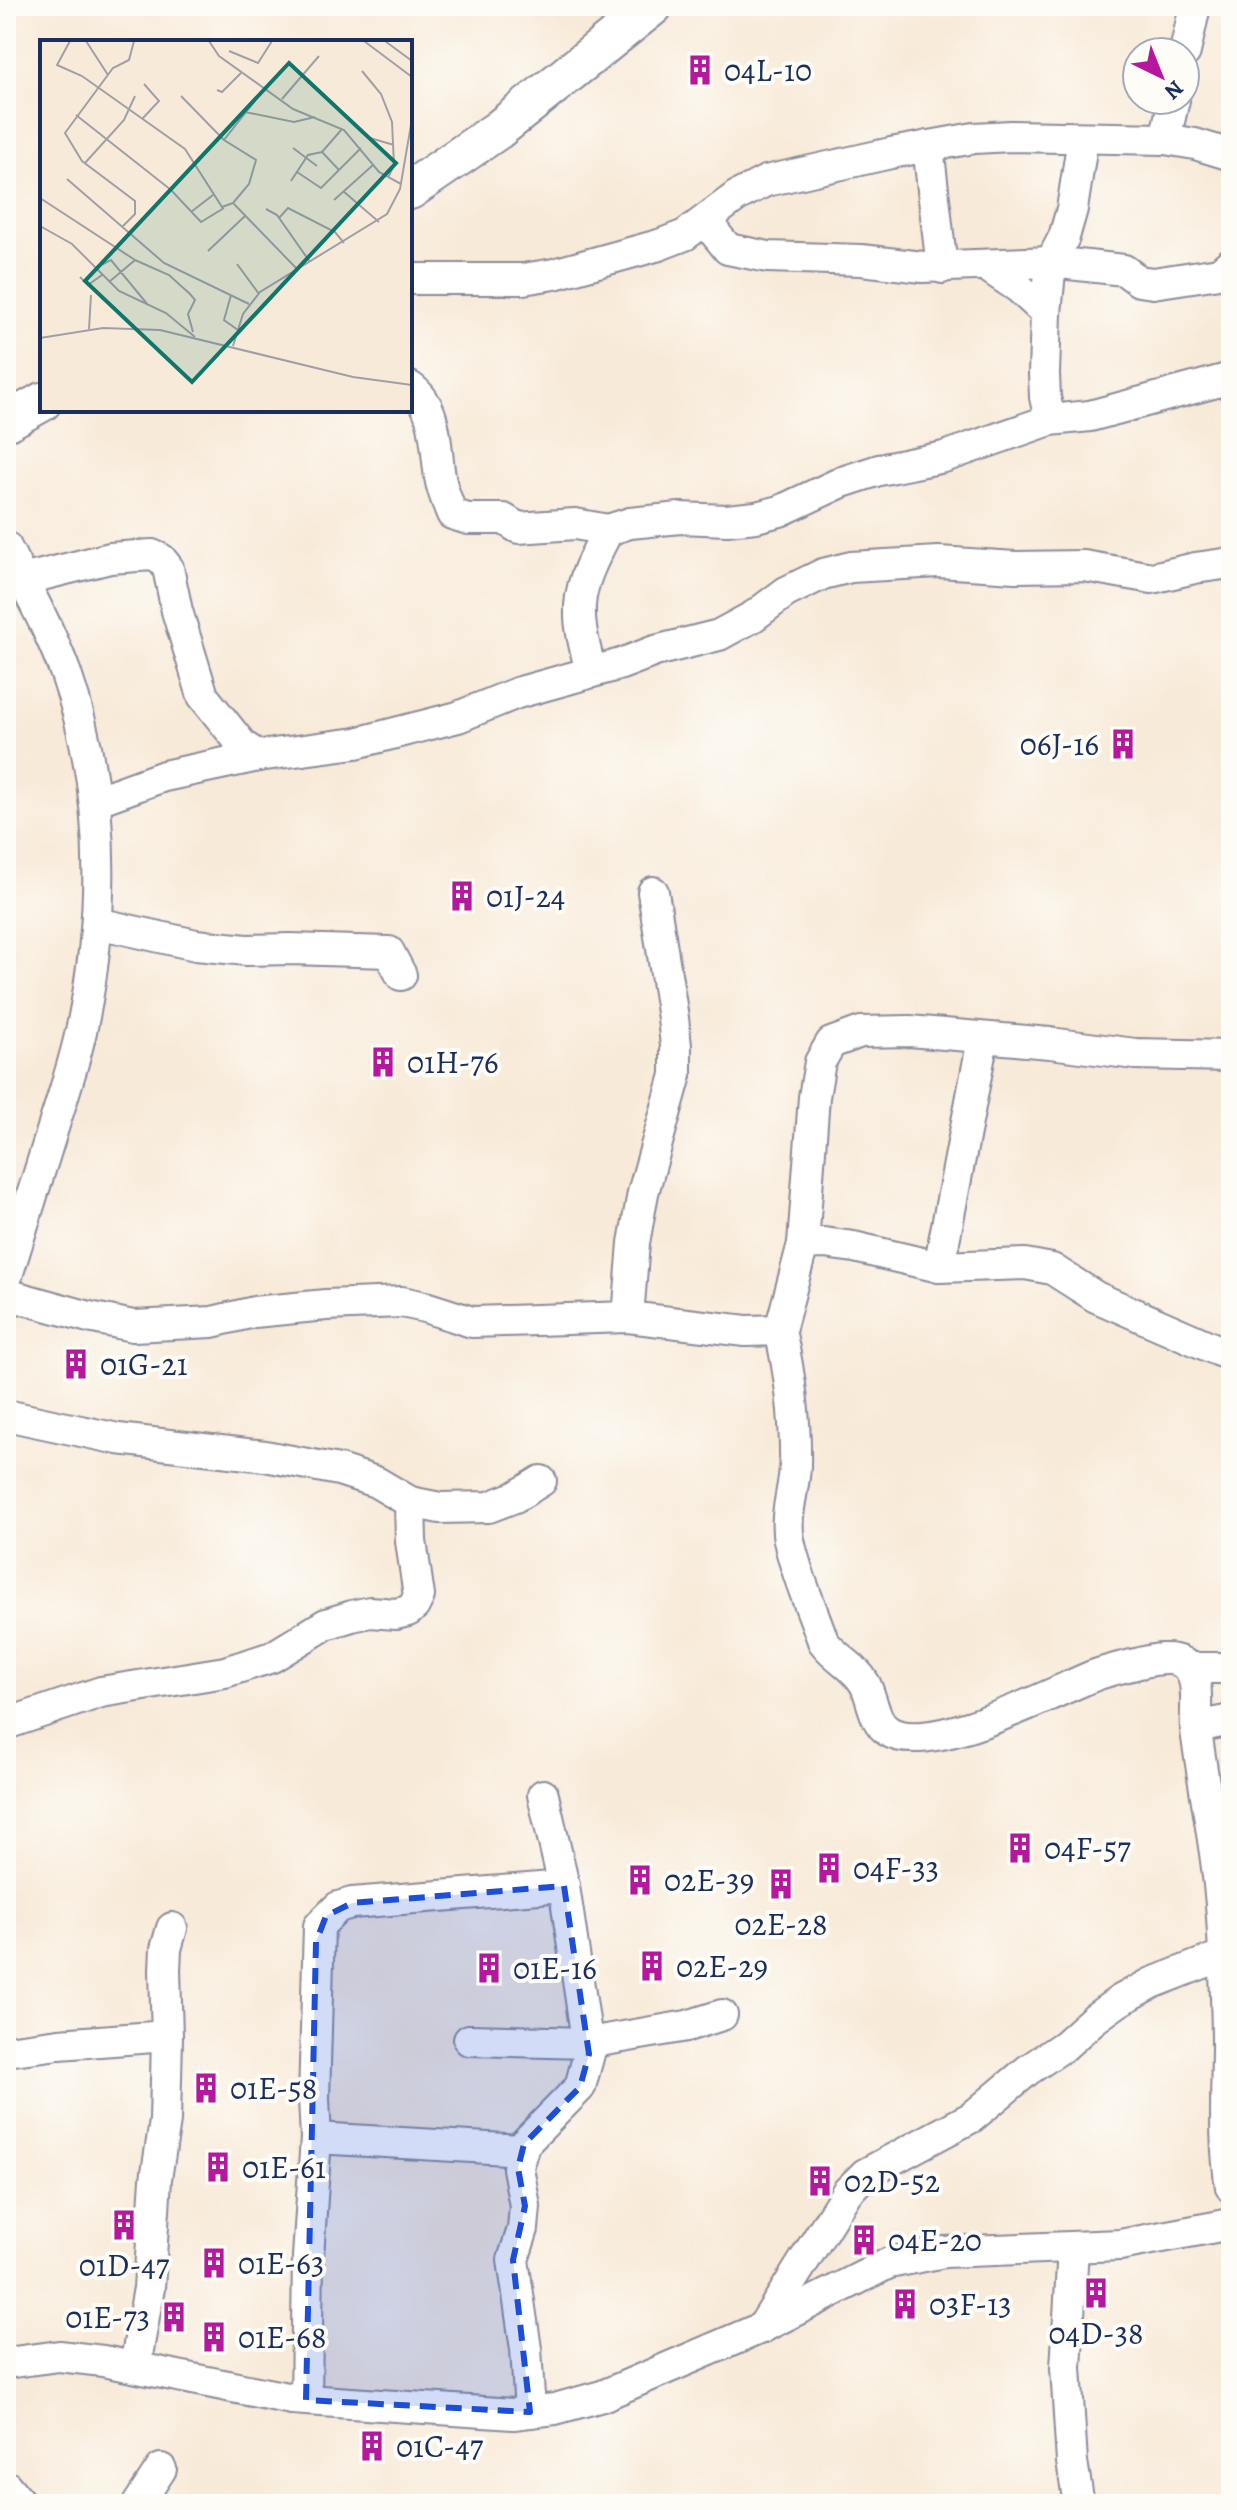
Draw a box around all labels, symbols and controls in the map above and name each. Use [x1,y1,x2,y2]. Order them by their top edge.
north arrow [1121,36,1201,116]
inset map [40,40,412,412]
place label: 04L-10 [724,48,812,92]
building icon: 04L-10 [683,53,717,87]
text: N [1158,73,1190,106]
place label: 06J-16 [1020,722,1099,766]
building icon: 06J-16 [1106,727,1140,761]
place label: 01J-24 [486,874,565,918]
building icon: 01J-24 [445,879,479,913]
place label: 01H-76 [407,1040,499,1084]
building icon: 01H-76 [366,1045,400,1079]
place label: 01G-21 [100,1342,188,1386]
building icon: 01G-21 [59,1347,93,1381]
place label: 04F-57 [1044,1826,1131,1870]
building icon: 04F-57 [1003,1831,1037,1865]
place label: 04F-33 [853,1846,939,1890]
building icon: 04F-33 [812,1851,846,1885]
place label: 02E-39 [664,1858,754,1902]
building icon: 02E-39 [623,1863,657,1897]
building icon: 02E-28 [764,1867,798,1901]
place label: 02E-28 [734,1902,828,1946]
place label: 02E-29 [676,1944,768,1988]
place label: 01E-16 [513,1946,597,1990]
building icon: 02E-29 [635,1949,669,1983]
building icon: 01E-16 [472,1951,506,1985]
place label: 01E-58 [230,2066,317,2110]
building icon: 01E-58 [189,2071,223,2105]
place label: 01E-61 [242,2145,326,2189]
building icon: 01E-61 [201,2150,235,2184]
place label: 02D-52 [844,2159,940,2203]
building icon: 02D-52 [803,2164,837,2198]
building icon: 01D-47 [107,2208,141,2242]
place label: 04E-20 [888,2218,982,2262]
building icon: 04E-20 [847,2223,881,2257]
place label: 01E-63 [238,2241,324,2285]
place label: 01D-47 [79,2243,170,2287]
building icon: 01E-63 [197,2246,231,2280]
building icon: 04D-38 [1079,2276,1113,2310]
place label: 03F-13 [929,2282,1012,2326]
building icon: 03F-13 [888,2287,922,2321]
place label: 01E-73 [65,2295,150,2339]
building icon: 01E-73 [157,2300,191,2334]
place label: 04D-38 [1048,2311,1144,2355]
place label: 01E-68 [238,2315,326,2359]
building icon: 01E-68 [197,2320,231,2354]
place label: 01C-47 [396,2424,484,2468]
building icon: 01C-47 [355,2429,389,2463]

